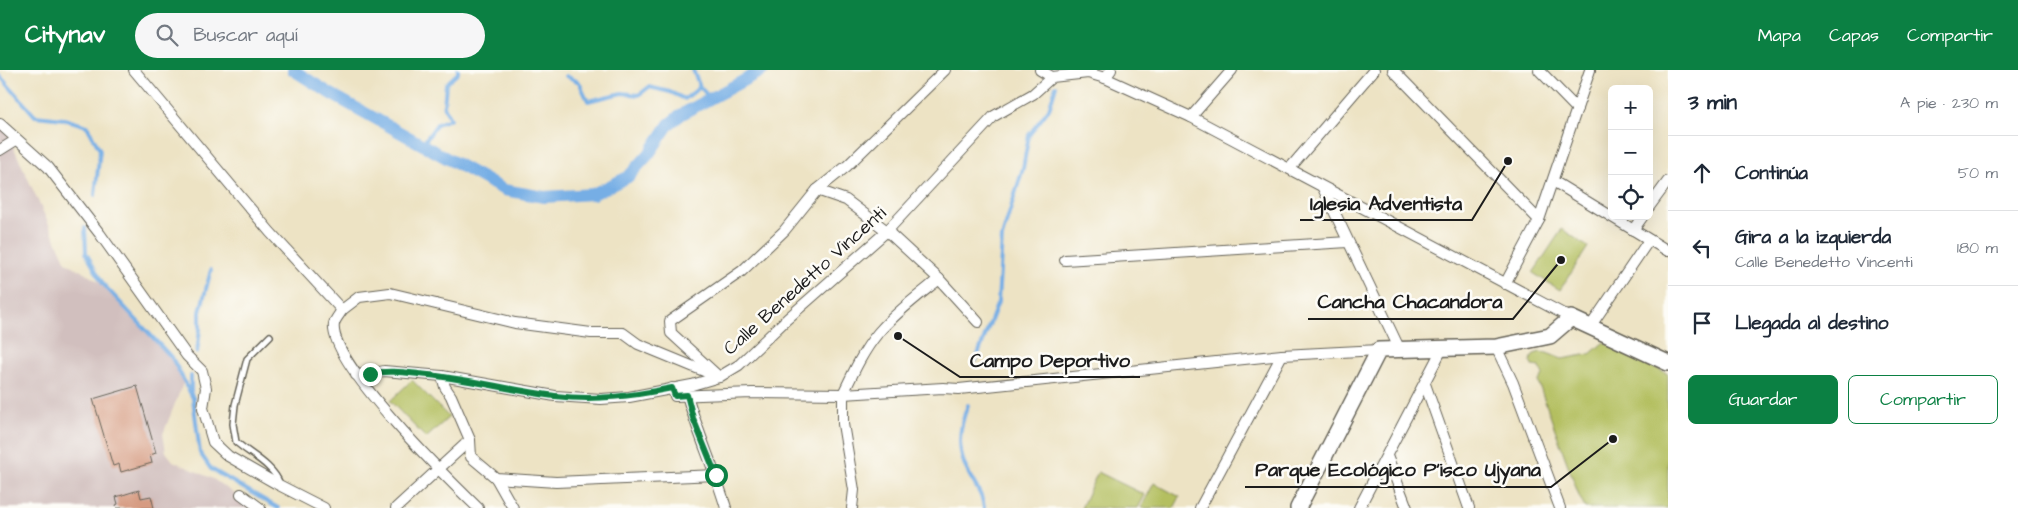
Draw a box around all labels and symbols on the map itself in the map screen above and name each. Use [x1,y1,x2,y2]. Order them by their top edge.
callout: Iglesia Adventista [1300,185,1472,220]
text: Iglesia Adventista [1310,190,1463,219]
street label: Calle Benedetto Vincenti [718,200,892,362]
callout: Cancha Chacandora [1308,284,1513,319]
text: Cancha Chacandora [1318,288,1503,316]
callout: Campo Deportivo [960,342,1140,377]
text: Campo Deportivo [970,347,1131,375]
route end [359,363,382,386]
callout: Parque Ecológico P'isco Ujyana [1245,452,1551,487]
text: Parque Ecológico P'isco Ujyana [1255,456,1542,485]
route start [705,464,728,487]

